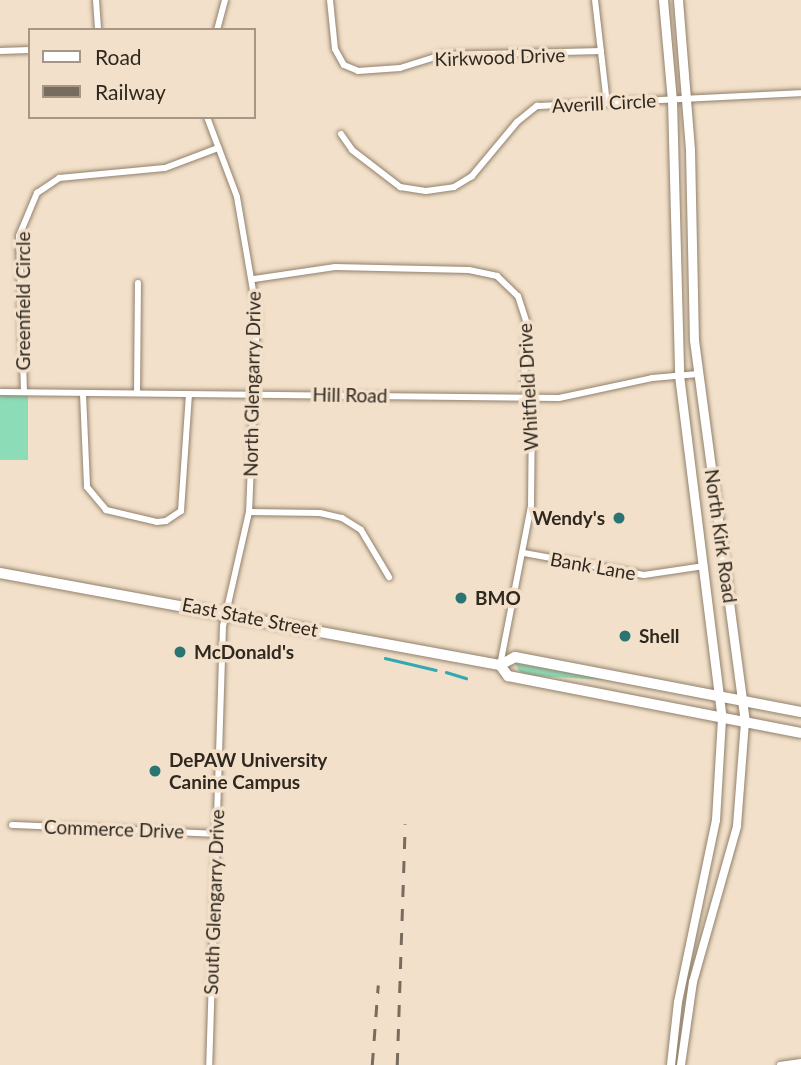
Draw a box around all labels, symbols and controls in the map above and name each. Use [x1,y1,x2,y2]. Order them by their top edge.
legend [28,28,256,119]
street label: Kirkwood Drive [434,43,566,71]
text: Road [95,44,142,69]
text: Railway [95,79,166,104]
street label: Averill Circle [551,89,657,117]
street label: Greenfield Circle [12,231,34,371]
street label: North Glengarry Drive [239,291,265,477]
street label: Whitfield Drive [513,323,543,451]
street label: Hill Road [312,383,388,407]
street label: North Kirk Road [700,468,742,604]
place label: Wendy's [532,507,605,529]
marker: Wendy's [611,510,627,526]
street label: Bank Lane [548,547,638,585]
place label: BMO [475,587,521,609]
marker: BMO [453,590,469,606]
street label: East State Street [180,593,320,641]
place label: Shell [639,625,680,647]
marker: Shell [617,628,633,644]
place label: McDonald's [194,641,294,663]
marker: McDonald's [172,644,188,660]
place label: DePAW University Canine Campus [169,749,327,793]
marker: DePAW University Canine Campus [147,763,163,779]
street label: South Glengarry Drive [199,809,229,995]
street label: Commerce Drive [44,815,184,843]

